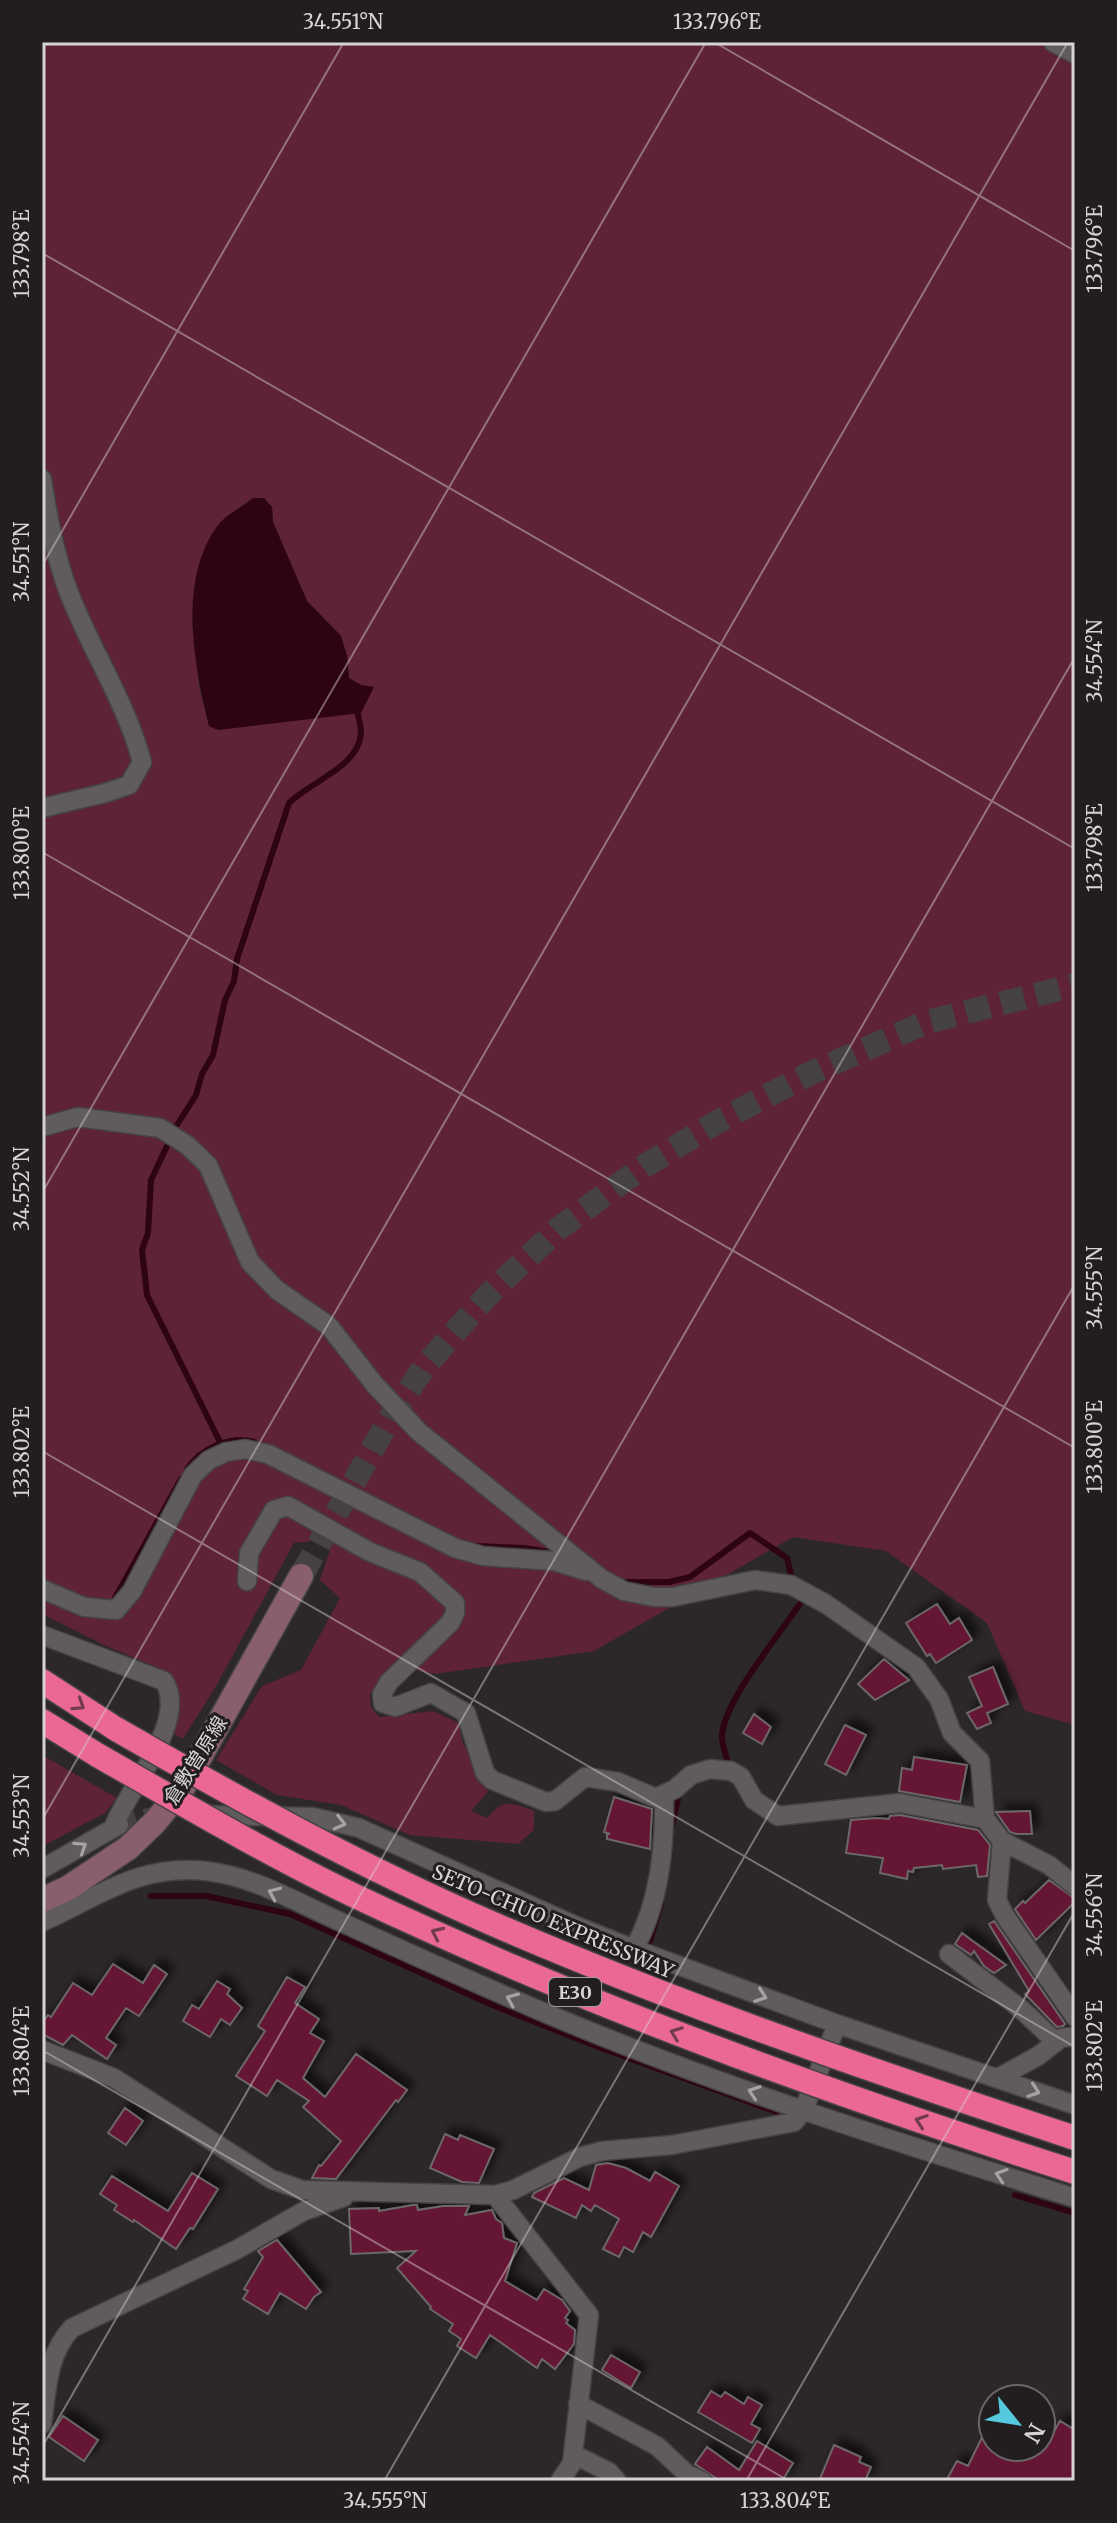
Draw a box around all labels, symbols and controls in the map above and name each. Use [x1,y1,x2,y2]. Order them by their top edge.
text: 34.551°N [303,9,384,34]
text: 133.796°E [673,9,761,34]
text: 133.796°E [1082,205,1107,293]
text: 133.798°E [9,209,34,298]
text: 34.551°N [9,521,34,602]
text: 34.554°N [1082,619,1107,703]
text: 133.798°E [1082,803,1107,892]
text: 133.800°E [9,806,34,900]
text: 34.552°N [9,1146,34,1231]
text: 34.555°N [1082,1246,1107,1330]
text: 133.800°E [1082,1400,1107,1494]
text: 133.802°E [9,1406,34,1498]
one-way arrow [70,1696,85,1711]
street label: 倉敷曽原線 [158,1711,232,1809]
text: 34.553°N [9,1774,34,1858]
one-way arrow [333,1814,346,1831]
one-way arrow [72,1842,87,1857]
street label: SETO-CHUO EXPRESSWAY [428,1859,679,1984]
text: 34.556°N [1082,1872,1107,1957]
one-way arrow [268,1886,282,1902]
one-way arrow [430,1927,445,1943]
road number: E30 [549,1978,601,2006]
one-way arrow [754,1987,768,2003]
one-way arrow [505,1992,520,2008]
text: 133.802°E [1082,2000,1107,2092]
text: 133.804°E [9,2005,34,2096]
one-way arrow [670,2026,684,2043]
one-way arrow [1026,2081,1040,2097]
one-way arrow [748,2086,762,2102]
one-way arrow [915,2115,929,2131]
one-way arrow [994,2168,1008,2184]
north arrow [977,2383,1057,2463]
text: 34.554°N [9,2401,34,2485]
text: N [1018,2418,1051,2448]
text: 34.555°N [343,2488,427,2513]
text: 133.804°E [740,2488,831,2513]

